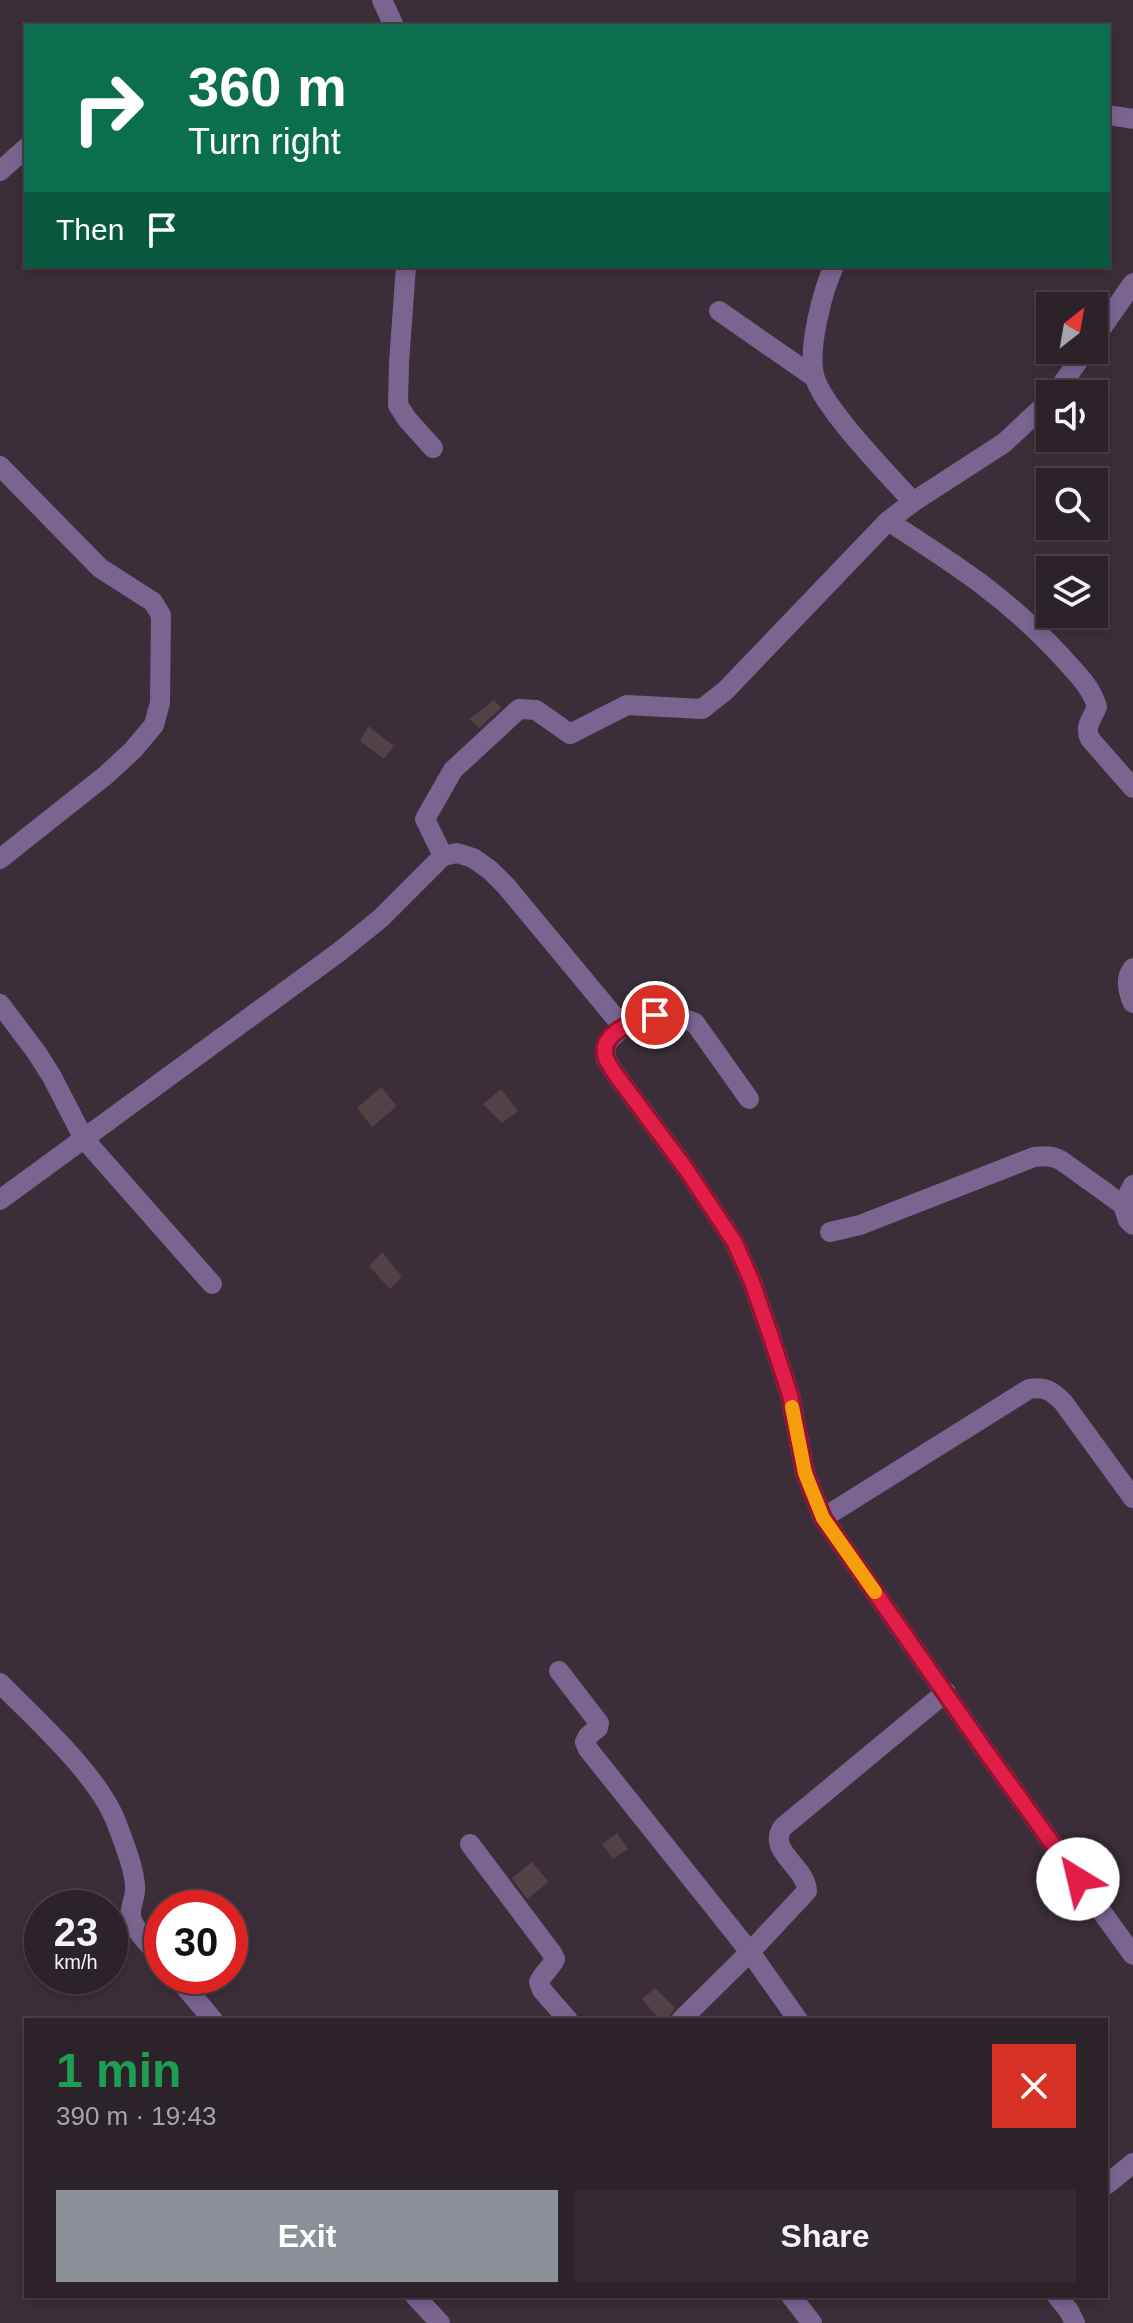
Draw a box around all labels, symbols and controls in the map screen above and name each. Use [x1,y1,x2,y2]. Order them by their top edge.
text: 360 m [188,55,347,118]
icon: right [56,56,160,160]
text: Turn right [188,121,341,162]
icon: arrive [140,208,184,252]
text: Then [56,213,124,246]
north arrow [1036,292,1108,364]
map controls [1036,292,1108,628]
button: sound [1036,380,1108,452]
button: search [1036,468,1108,540]
button: layers [1036,556,1108,628]
pin [621,981,689,1049]
icon: arrive [633,993,677,1037]
position arrow [1036,1837,1120,1921]
speed limit sign: 30 [144,1890,248,1994]
text: 23 [54,1910,98,1954]
text: km/h [54,1951,98,1973]
text: 1 min [56,2044,181,2097]
button: close [992,2044,1076,2128]
text: 390 m · 19:43 [56,2101,216,2131]
button: Exit [56,2190,558,2282]
button: Share [574,2190,1076,2282]

